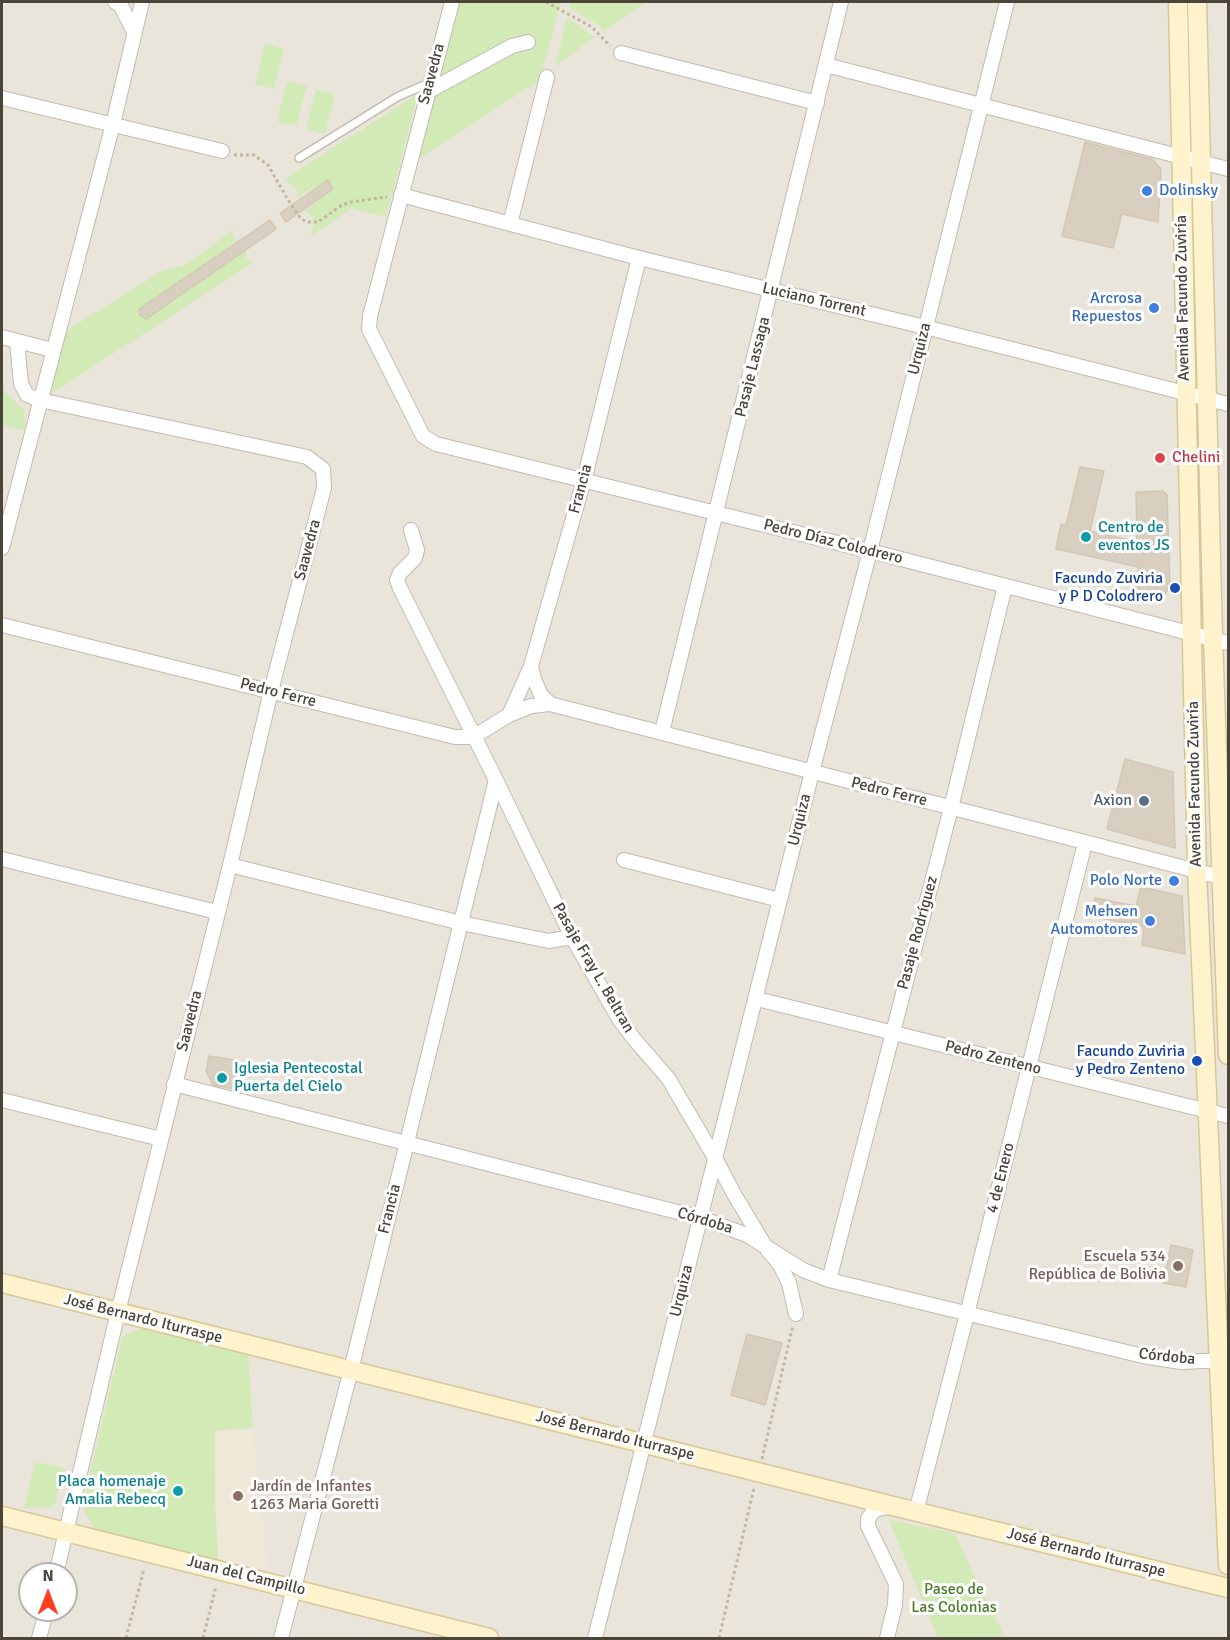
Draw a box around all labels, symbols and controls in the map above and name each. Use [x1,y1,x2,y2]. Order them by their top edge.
street label: Saavedra [415,41,449,107]
place label: Dolinsky [1159,181,1218,201]
marker: Dolinsky [1140,184,1154,198]
street label: Avenida Facundo Zuviría [1172,215,1194,381]
street label: Luciano Torrent [760,279,868,321]
place label: Arcrosa Repuestos [1072,289,1142,327]
marker: Arcrosa Repuestos [1147,301,1161,315]
street label: Pasaje Lassaga [731,315,775,419]
street label: Urquiza [904,321,936,377]
place label: Chelini [1172,448,1220,468]
marker: Chelini [1153,451,1167,465]
street label: Francia [565,462,597,516]
street label: Pedro Díaz Colodrero [761,515,905,569]
street label: Saavedra [291,517,325,583]
place label: Centro de eventos JS [1098,518,1170,556]
marker: Centro de eventos JS [1079,530,1093,544]
place label: Facundo Zuviria y P D Colodrero [1054,569,1163,607]
marker: Facundo Zuviria y P D Colodrero [1168,581,1182,595]
street label: Pedro Ferre [238,674,318,712]
street label: Avenida Facundo Zuviría [1184,701,1206,867]
street label: Pedro Ferre [849,773,929,811]
place label: Axion [1093,791,1132,811]
street label: Urquiza [784,792,816,848]
marker: Axion [1137,794,1151,808]
place label: Polo Norte [1090,871,1162,891]
street label: Pasaje Rodríguez [894,874,942,992]
marker: Polo Norte [1167,874,1181,888]
street label: Pasaje Fray L. Beltran [548,900,638,1036]
place label: Mehsen Automotores [1051,902,1138,940]
marker: Mehsen Automotores [1143,914,1157,928]
street label: Saavedra [173,988,207,1054]
street label: Pedro Zenteno [943,1037,1043,1079]
place label: Facundo Zuviria y Pedro Zenteno [1076,1042,1185,1080]
marker: Facundo Zuviria y Pedro Zenteno [1190,1054,1204,1068]
place label: Iglesia Pentecostal Puerta del Cielo [234,1059,363,1097]
marker: Iglesia Pentecostal Puerta del Cielo [215,1071,229,1085]
street label: 4 de Enero [983,1141,1019,1215]
street label: Francia [375,1182,405,1236]
street label: Córdoba [675,1203,735,1239]
place label: Escuela 534 República de Bolivia [1028,1247,1166,1285]
marker: Escuela 534 República de Bolivia [1171,1259,1185,1273]
street label: Urquiza [666,1263,698,1319]
street label: José Bernardo Iturraspe [62,1290,224,1348]
street label: Córdoba [1138,1344,1196,1370]
street label: José Bernardo Iturraspe [534,1407,696,1465]
place label: Placa homenaje Amalia Rebecq [58,1472,166,1510]
place label: Jardín de Infantes 1263 Maria Goretti [250,1477,379,1515]
marker: Placa homenaje Amalia Rebecq [171,1484,185,1498]
marker: Jardín de Infantes 1263 Maria Goretti [231,1489,245,1503]
street label: José Bernardo Iturraspe [1005,1524,1167,1582]
street label: Juan del Campillo [185,1552,307,1600]
north arrow [18,1562,78,1622]
text: N [42,1566,54,1586]
park label: Paseo de Las Colonias [911,1580,997,1618]

